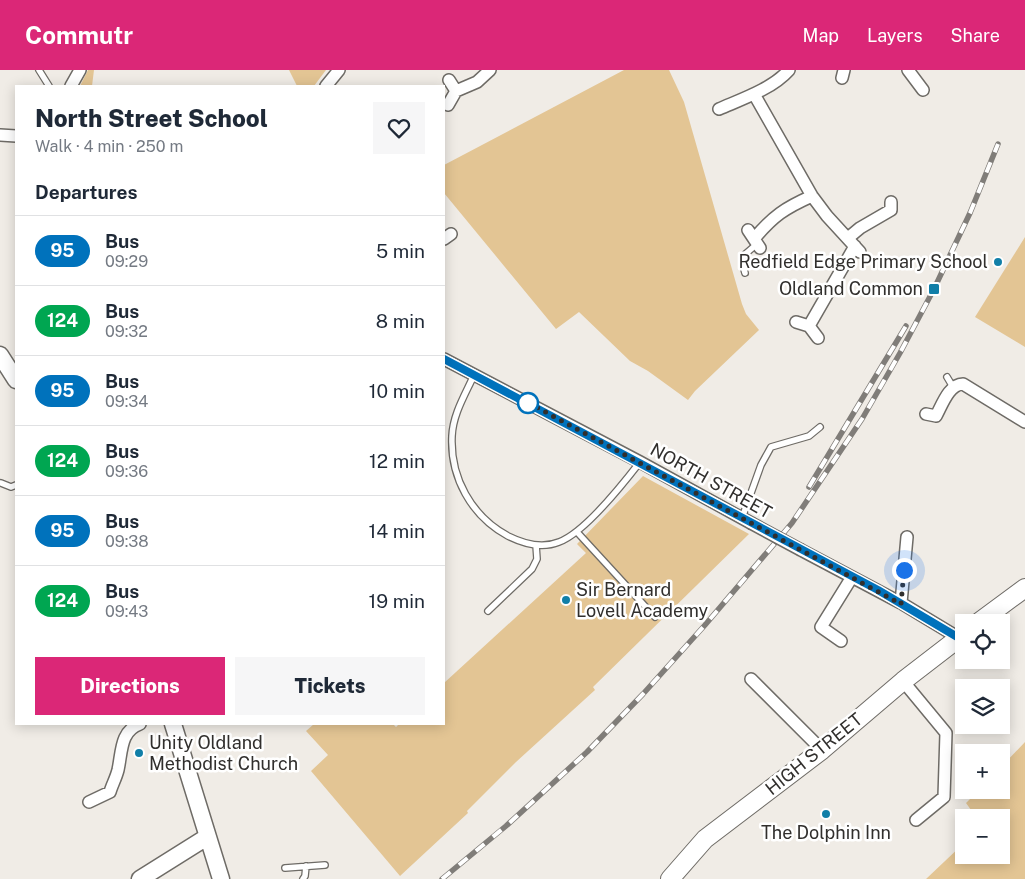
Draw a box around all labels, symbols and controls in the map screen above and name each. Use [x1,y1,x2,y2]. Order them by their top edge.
text: Commutr [25,21,133,49]
text: Map [803,25,839,46]
text: Layers [867,25,923,46]
text: Share [951,25,1000,46]
button: heart [373,102,425,154]
text: North Street School [35,104,268,132]
text: Walk · 4 min · 250 m [35,137,183,156]
text: Departures [35,181,138,203]
text: Bus [105,230,139,252]
text: 95 [50,240,75,261]
text: 5 min [376,240,425,262]
place label: Redfield Edge Primary School [738,251,988,272]
text: 09:29 [105,252,148,271]
marker: Redfield Edge Primary School [992,256,1004,268]
place label: Oldland Common [779,278,923,299]
marker: Oldland Common [927,282,941,296]
text: Bus [105,300,139,322]
text: 124 [47,310,78,331]
text: 8 min [376,310,425,332]
text: 09:32 [105,322,148,341]
text: Bus [105,370,139,392]
text: 95 [50,380,75,401]
text: 10 min [369,380,425,402]
text: 09:34 [105,392,148,411]
unlabelled marker [517,392,539,414]
street label: NORTH STREET [647,438,776,523]
text: Bus [105,440,139,462]
text: 124 [47,450,78,471]
text: 12 min [369,450,425,472]
text: 09:36 [105,462,148,481]
text: Bus [105,510,139,532]
text: 95 [50,520,75,541]
text: 14 min [368,520,425,542]
text: 09:38 [105,532,149,551]
your location [892,558,917,583]
place label: Sir Bernard Lovell Academy [576,579,709,621]
text: Bus [105,580,139,602]
text: 124 [47,590,78,611]
text: 19 min [369,590,425,612]
marker: Sir Bernard Lovell Academy [560,594,572,606]
text: 09:43 [105,602,148,621]
map controls [955,614,1010,864]
button: locate [955,614,1010,669]
button: Directions [35,657,225,715]
button: Tickets [235,657,425,715]
button: layers [955,679,1010,734]
street label: HIGH STREET [761,708,867,799]
place label: Unity Oldland Methodist Church [149,732,298,774]
button: + [955,744,1010,799]
marker: Unity Oldland Methodist Church [133,747,145,759]
marker: The Dolphin Inn [820,808,832,820]
button: − [955,809,1010,864]
place label: The Dolphin Inn [761,822,891,843]

